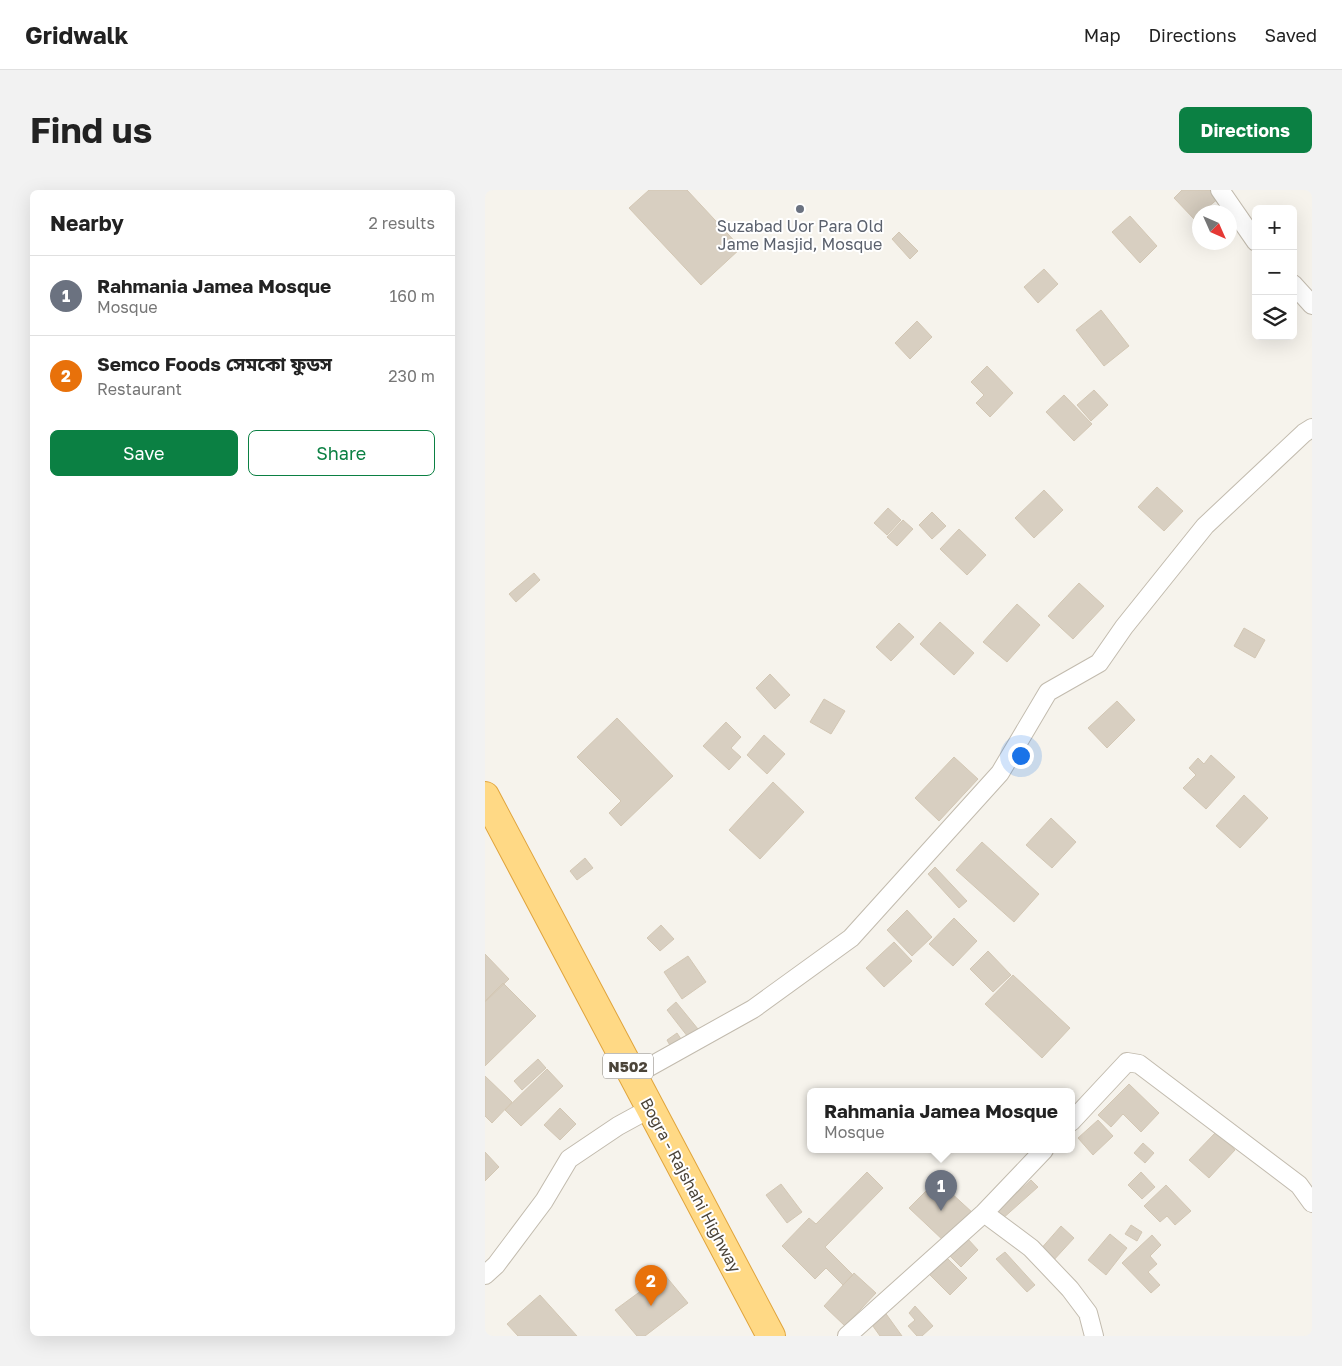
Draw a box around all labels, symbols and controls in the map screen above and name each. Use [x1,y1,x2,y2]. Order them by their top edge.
text: Gridwalk [25,20,129,49]
text: Map [1084,24,1120,46]
text: Directions [1148,24,1236,46]
text: Saved [1264,24,1317,46]
button: Directions [1179,107,1312,153]
text: Find us [30,109,152,151]
marker: Suzabad Uor Para Old Jame Masjid, Mosque [794,203,806,215]
north arrow [1192,205,1237,250]
map controls [1252,205,1297,340]
button: + [1252,205,1297,250]
text: Nearby [50,210,124,236]
text: 2 results [369,213,435,233]
place label: Suzabad Uor Para Old Jame Masjid, Mosque [717,216,883,254]
button: − [1252,250,1297,295]
text: Rahmania Jamea Mosque [97,274,331,297]
text: 1 [62,286,70,306]
text: 160 m [389,286,435,306]
button: layers [1252,295,1297,340]
text: Mosque [97,297,158,317]
text: Semco Foods সেমকো ফুডস [97,352,332,375]
text: 2 [61,366,71,386]
text: 230 m [388,366,435,386]
text: Restaurant [97,379,182,399]
button: Save [50,430,238,476]
button: Share [248,430,435,476]
your location [1008,743,1034,769]
road number: N502 [603,1054,653,1078]
popup [807,1088,1075,1153]
street label: Bogra - Rajshahi Highway [636,1094,746,1276]
text: Rahmania Jamea Mosque [824,1099,1058,1122]
text: Mosque [824,1122,885,1142]
pin: 1 [925,1170,957,1211]
pin: 2 [635,1265,667,1306]

